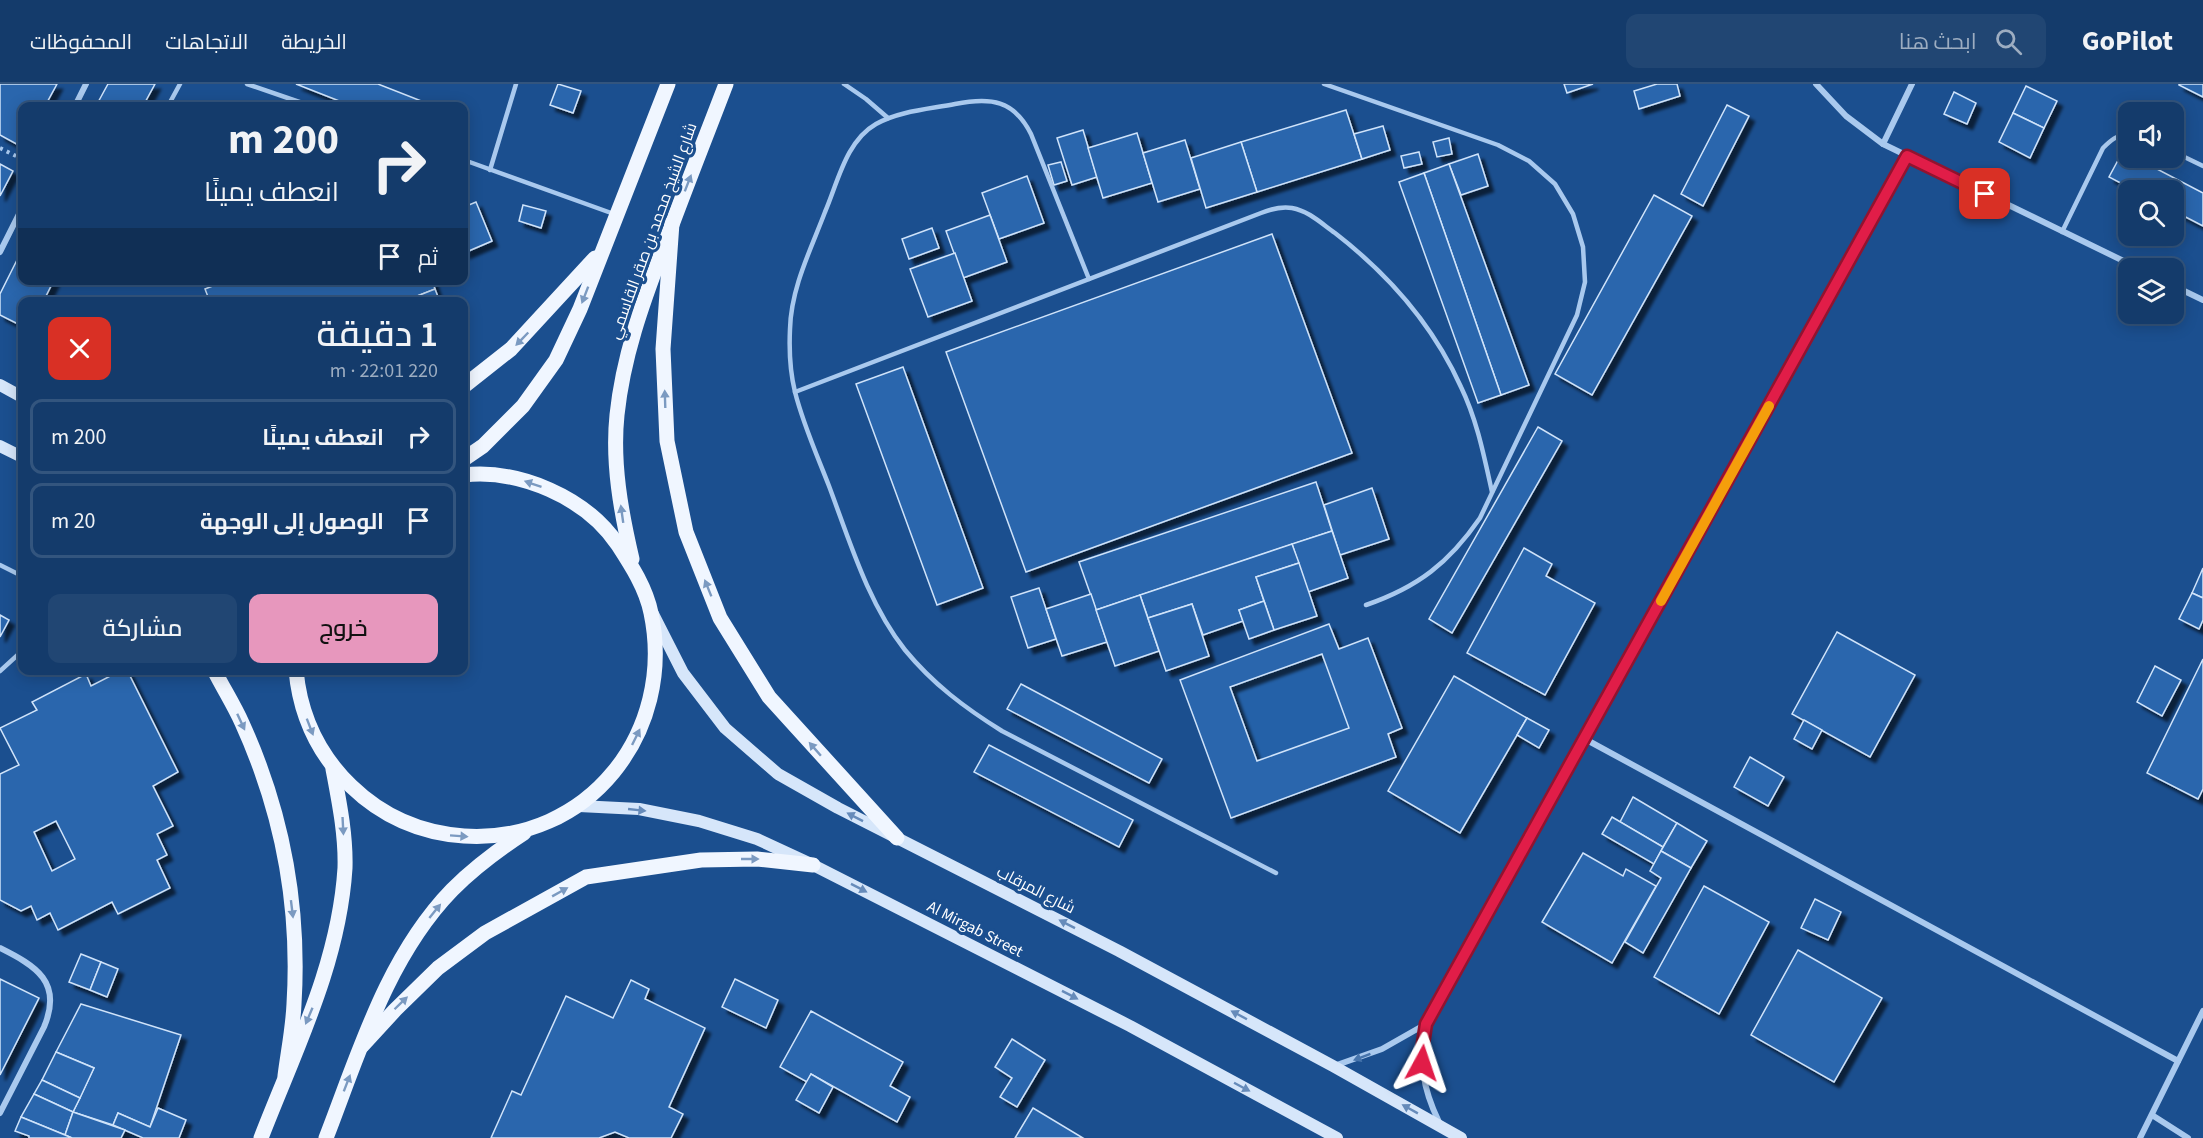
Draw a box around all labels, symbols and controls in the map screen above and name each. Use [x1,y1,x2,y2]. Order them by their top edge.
search box [1626,14,2046,68]
text: GoPilot [2082,21,2173,61]
icon: search [1992,25,2025,58]
text: ابحث هنا [1899,26,1977,58]
text: المحفوظات [30,27,132,57]
text: الاتجاهات [165,27,248,57]
text: الخريطة [281,27,347,57]
map controls [2118,102,2184,324]
button: sound [2118,102,2184,168]
text: 200 m [228,110,339,170]
street label: شارع الشيخ محمد بن صقر القاسمي [604,120,704,343]
icon: right [360,126,438,204]
pin [1959,168,2010,219]
text: انعطف يمينًا [204,173,339,212]
one-way arrow [683,174,693,192]
icon: arrive [1968,177,2001,210]
button: search [2118,180,2184,246]
icon: arrive [373,240,406,273]
text: ثم [418,242,438,274]
button: layers [2118,258,2184,324]
one-way arrow [580,286,589,304]
text: 1 دقيقة [316,309,438,360]
button: close [48,317,111,380]
one-way arrow [515,331,529,345]
text: 220 m · 22:01 [330,357,438,385]
one-way arrow [660,389,670,408]
icon: right [402,420,435,453]
text: 200 m [51,421,106,453]
text: انعطف يمينًا [262,422,384,454]
one-way arrow [524,479,542,489]
icon: arrive [402,504,435,537]
one-way arrow [618,504,627,523]
text: 20 m [51,505,96,537]
text: الوصول إلى الوجهة [200,506,384,538]
one-way arrow [703,578,713,596]
button: مشاركة [48,594,237,663]
button: خروج [249,594,438,663]
one-way arrow [237,713,246,730]
one-way arrow [306,718,315,736]
one-way arrow [632,729,641,746]
one-way arrow [809,742,822,757]
one-way arrow [627,805,646,815]
one-way arrow [847,812,864,822]
one-way arrow [338,817,347,836]
one-way arrow [450,831,469,840]
one-way arrow [740,854,759,864]
street label: شارع المرقاب [993,861,1079,919]
one-way arrow [850,883,867,893]
one-way arrow [552,887,569,897]
street label: Al Mirgab Street [923,895,1027,963]
one-way arrow [288,900,297,919]
one-way arrow [429,903,442,919]
one-way arrow [1058,919,1075,929]
one-way arrow [1061,990,1079,1000]
one-way arrow [394,997,408,1011]
one-way arrow [304,1008,314,1026]
one-way arrow [1230,1010,1247,1020]
position arrow [1390,1031,1454,1095]
one-way arrow [1353,1052,1371,1062]
one-way arrow [342,1074,352,1092]
one-way arrow [1234,1082,1251,1092]
one-way arrow [1401,1104,1418,1114]

